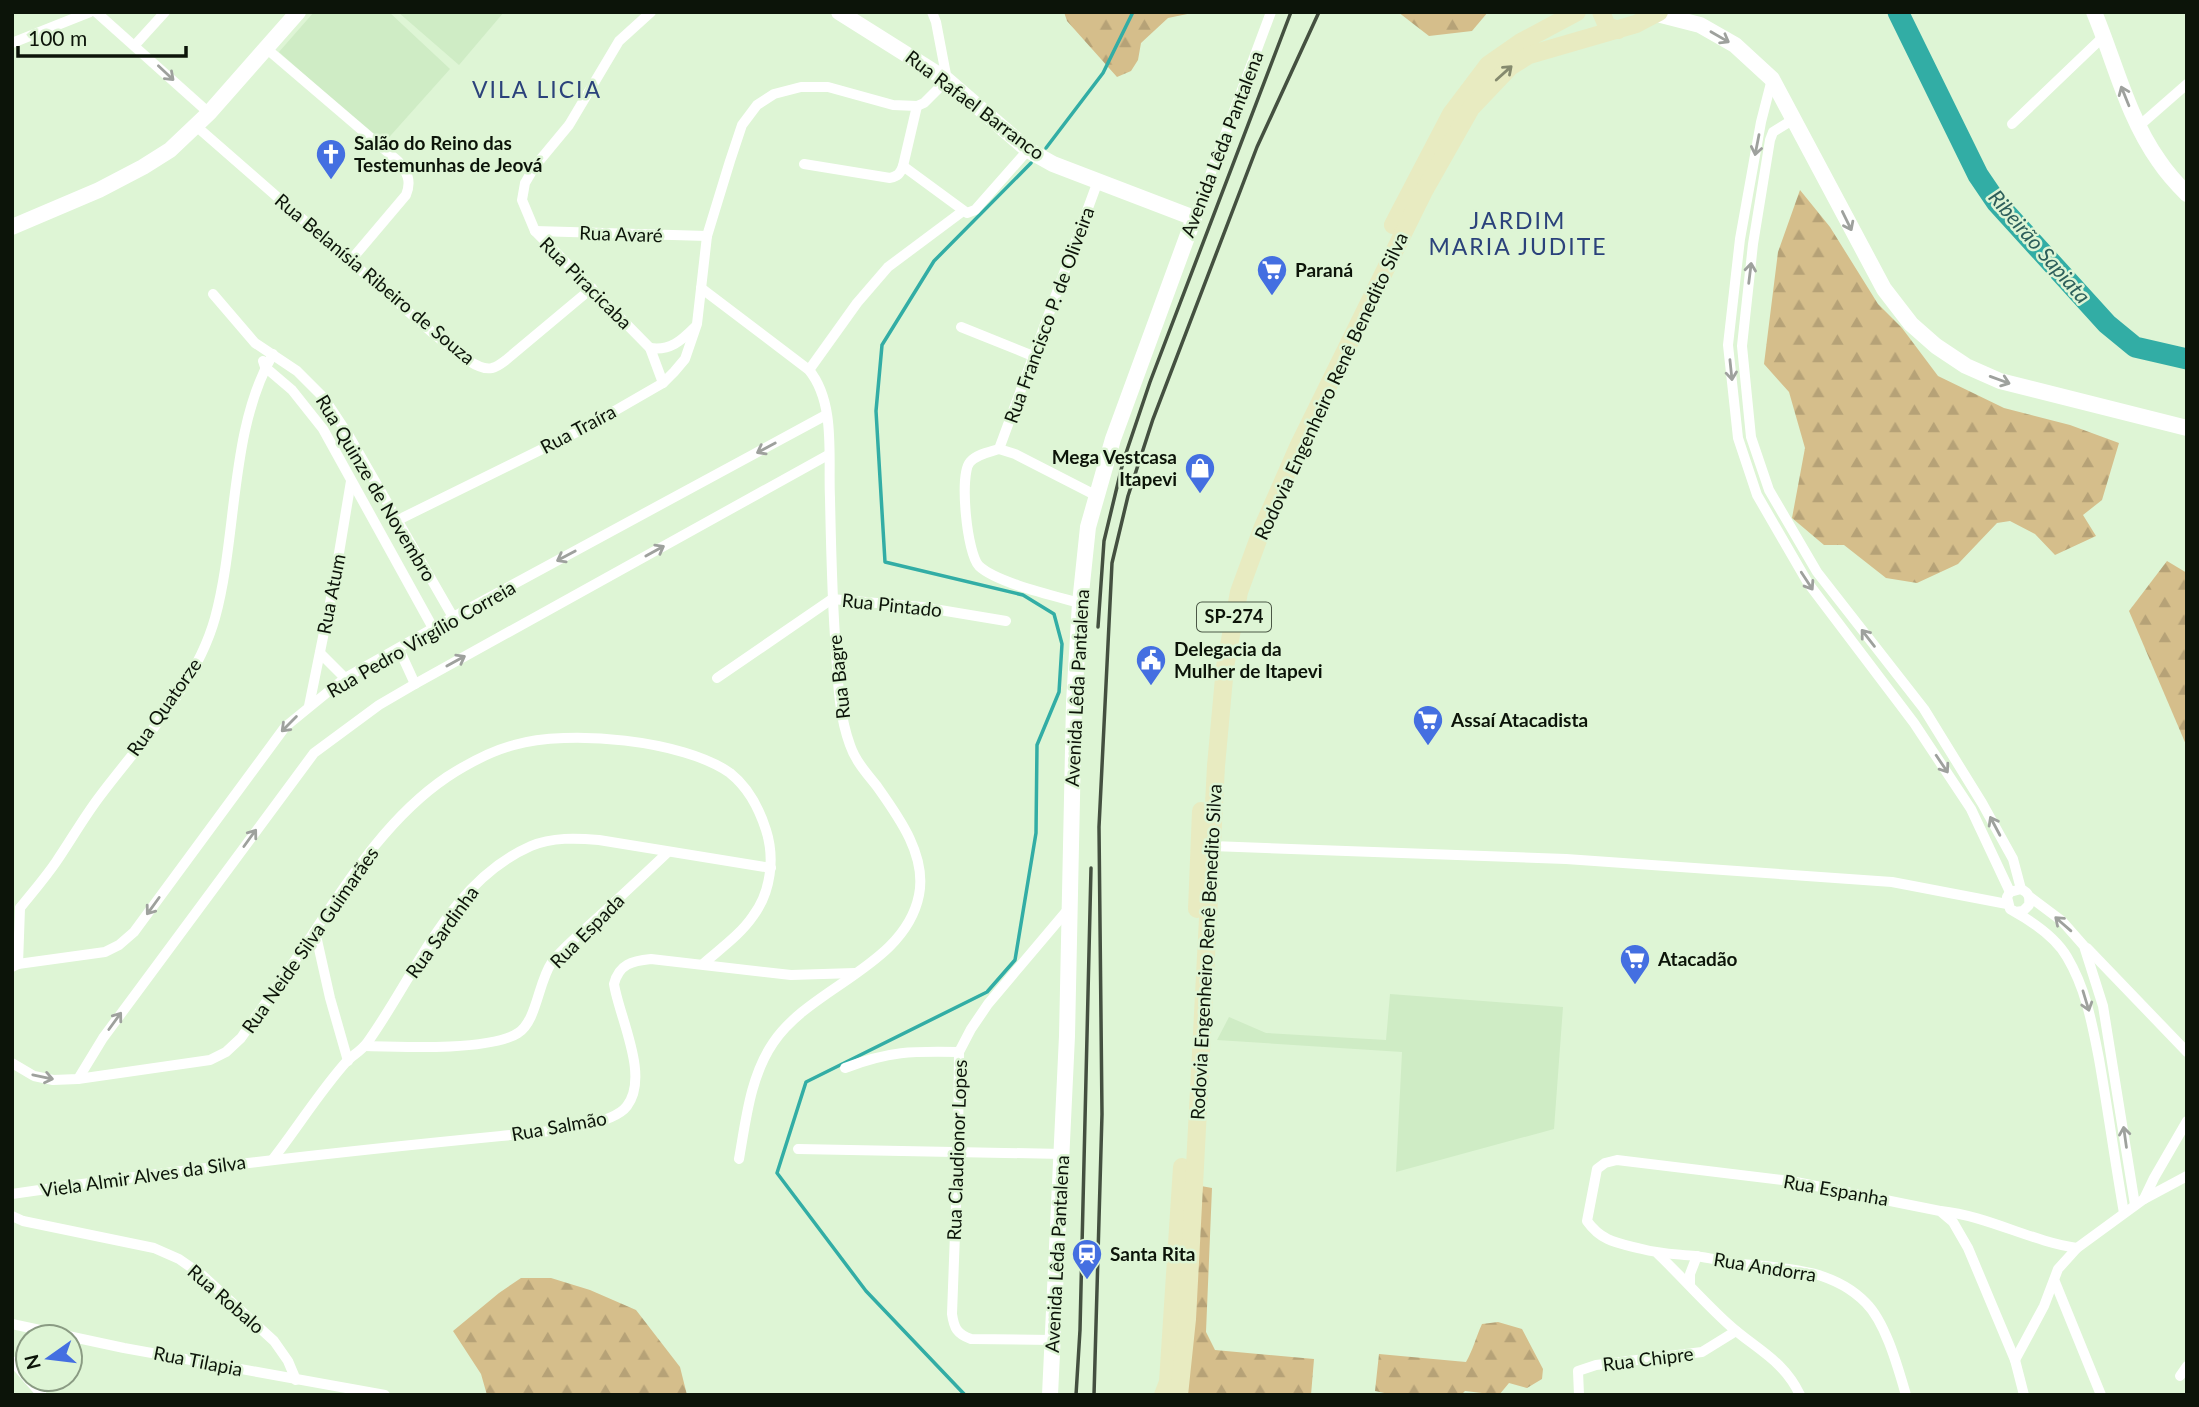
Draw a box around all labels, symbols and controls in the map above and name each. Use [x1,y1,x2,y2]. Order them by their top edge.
scale bar [18,14,186,58]
text: 100 m [28,25,87,50]
one-way arrow [1710,30,1730,44]
street label: Rua Rafael Barranco [901,45,1049,164]
street label: Avenida Lêda Pantalena [1175,47,1268,240]
one-way arrow [157,65,174,82]
one-way arrow [1495,65,1513,81]
district label: VILA LICIA [472,75,602,103]
one-way arrow [2118,85,2131,107]
place label: Salão do Reino das Testemunhas de Jeová [354,131,542,176]
one-way arrow [1750,133,1763,156]
church icon: Salão do Reino das Testemunhas de Jeová [314,137,348,181]
water label: Ribeirão Sapiata [1984,184,2096,308]
street label: Rua Belanísia Ribeiro de Souza [271,188,480,369]
street label: Rua Francisco P. de Oliveira [999,204,1098,426]
district label: JARDIM MARIA JUDITE [1428,206,1608,260]
one-way arrow [1841,210,1854,231]
street label: Rua Avaré [579,221,663,246]
street label: Rodovia Engenheiro Renê Benedito Silva [1249,228,1412,543]
street label: Rua Piracicaba [536,232,637,333]
supermarket icon: Paraná [1255,253,1289,297]
place label: Paraná [1295,258,1353,281]
one-way arrow [1744,262,1757,285]
one-way arrow [1725,359,1738,381]
one-way arrow [1988,375,2010,387]
street label: Rua Quinze de Novembro [311,390,441,585]
street label: Rua Traíra [536,399,619,458]
one-way arrow [756,442,777,455]
place label: Mega Vestcasa Itapevi [1052,445,1177,490]
shop icon: Mega Vestcasa Itapevi [1183,451,1217,495]
one-way arrow [645,544,665,558]
one-way arrow [556,549,577,563]
street label: Rua Atum [311,552,350,636]
one-way arrow [1800,571,1815,590]
street label: Rua Pedro Virgílio Correia [322,575,519,702]
street label: Rua Pintado [841,588,943,621]
street label: Avenida Lêda Pantalena [1060,589,1093,787]
road number: SP-274 [1197,602,1271,632]
one-way arrow [1861,629,1876,647]
street label: Rua Bagre [823,634,854,720]
place label: Delegacia da Mulher de Itapevi [1174,637,1323,682]
public building icon: Delegacia da Mulher de Itapevi [1134,643,1168,687]
street label: Rua Quatorze [121,653,206,760]
one-way arrow [446,654,466,668]
supermarket icon: Assaí Atacadista [1411,703,1445,747]
place label: Assaí Atacadista [1450,708,1588,731]
one-way arrow [281,716,298,733]
one-way arrow [1934,754,1949,773]
street label: Rodovia Engenheiro Renê Benedito Silva [1185,783,1226,1121]
one-way arrow [1988,816,2001,837]
one-way arrow [242,829,257,848]
street label: Rua Neide Silva Guimarães [236,842,383,1037]
street label: Rua Sardinha [400,881,483,982]
street label: Rua Espada [545,889,629,973]
one-way arrow [146,897,161,916]
one-way arrow [2054,916,2072,932]
supermarket icon: Atacadão [1618,942,1652,986]
place label: Atacadão [1657,947,1738,970]
one-way arrow [2081,989,2093,1011]
one-way arrow [107,1012,122,1031]
street label: Rua Claudionor Lopes [942,1059,971,1241]
one-way arrow [31,1071,54,1085]
street label: Rua Salmão [509,1106,608,1145]
one-way arrow [2118,1127,2131,1149]
street label: Viela Almir Alves da Silva [39,1150,247,1201]
street label: Avenida Lêda Pantalena [1040,1155,1073,1353]
street label: Rua Espanha [1782,1169,1890,1210]
station icon: Santa Rita [1070,1237,1104,1281]
place label: Santa Rita [1110,1242,1195,1265]
street label: Rua Andorra [1712,1247,1818,1286]
street label: Rua Robalo [183,1259,269,1338]
north arrow [14,1323,84,1393]
street label: Rua Tilapia [152,1341,245,1380]
street label: Rua Chipre [1601,1342,1695,1375]
text: N [19,1352,45,1372]

